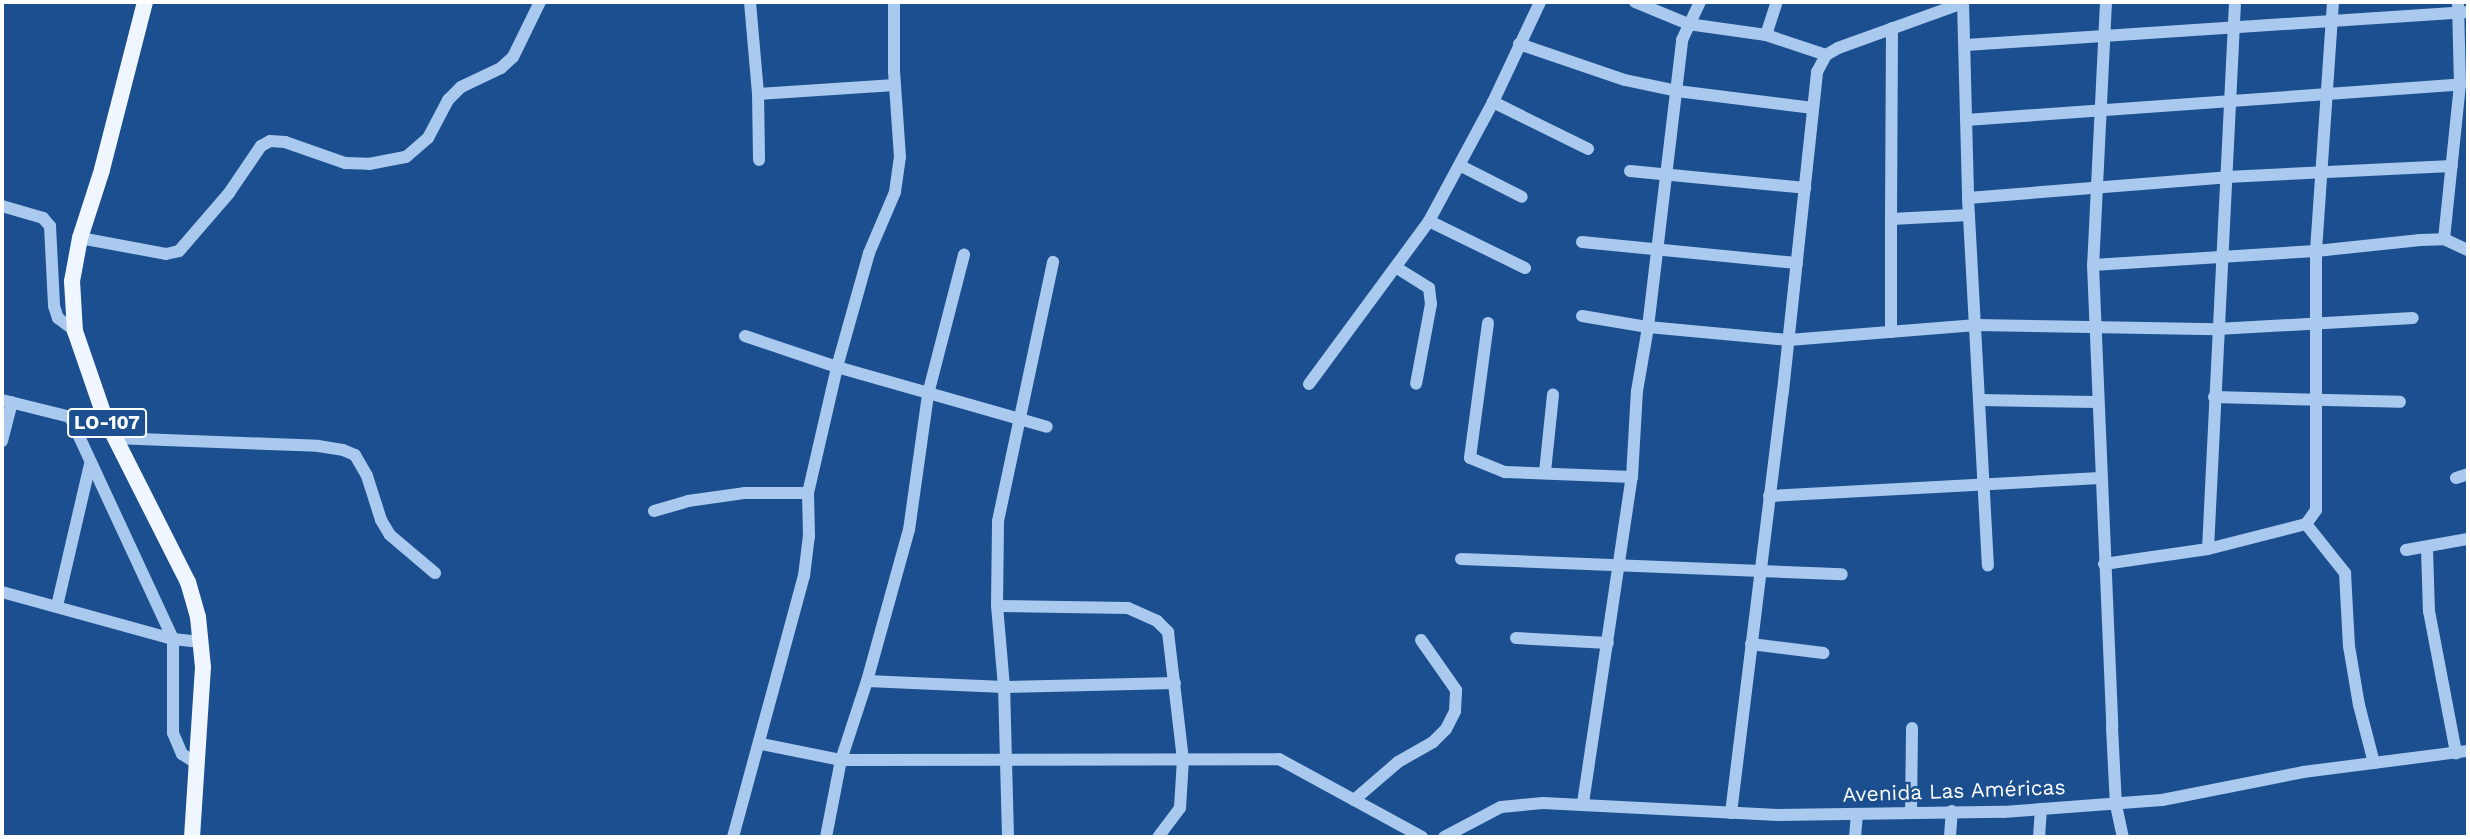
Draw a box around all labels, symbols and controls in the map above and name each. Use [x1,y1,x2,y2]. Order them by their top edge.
road number: LO-107 [67,408,147,438]
street label: Avenida Las Américas [1841,774,2067,808]

